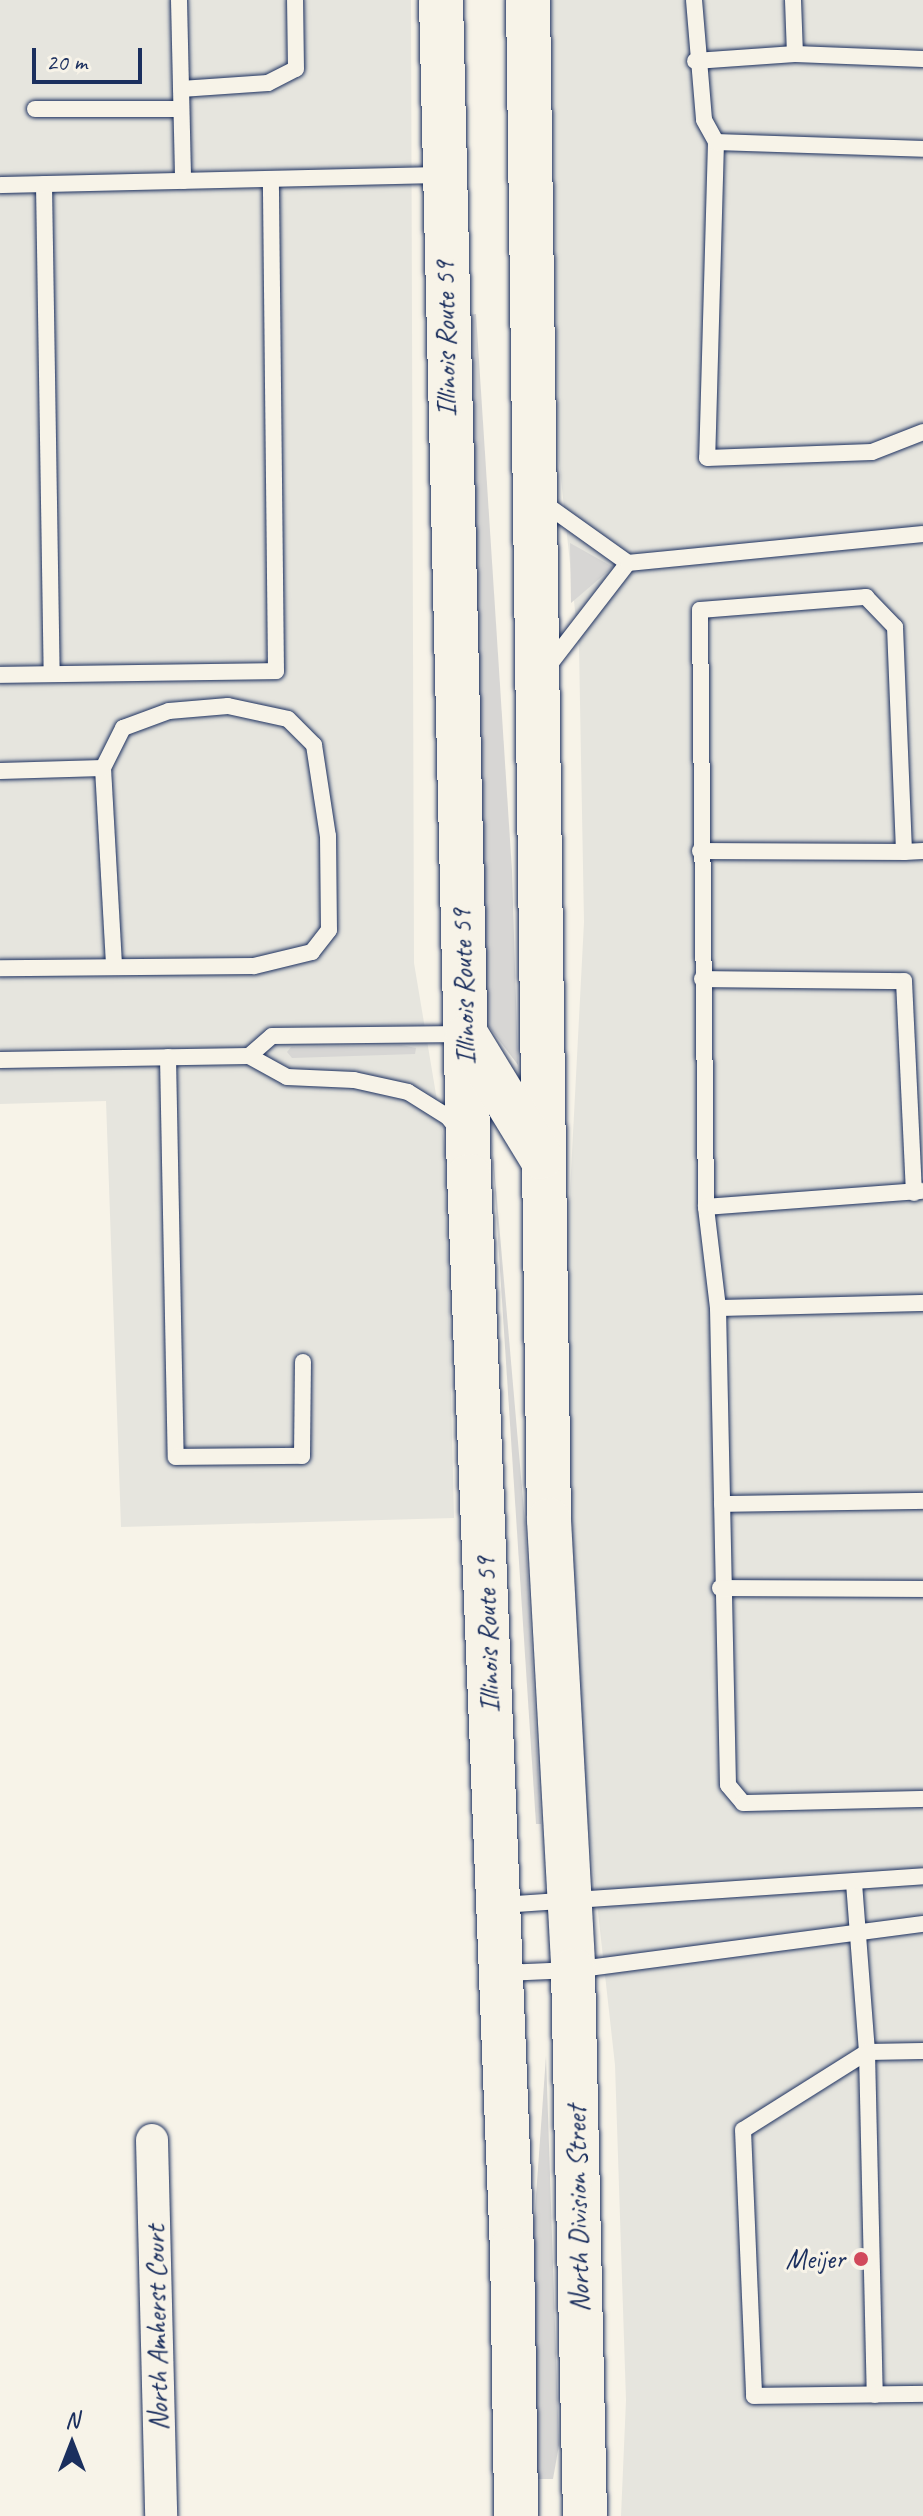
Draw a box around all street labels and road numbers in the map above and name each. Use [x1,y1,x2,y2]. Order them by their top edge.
street label: Illinois Route 59 [428,261,464,417]
street label: Illinois Route 59 [444,909,484,1065]
street label: Illinois Route 59 [468,1557,508,1713]
street label: North Division Street [559,2105,597,2313]
street label: North Amherst Court [138,2225,176,2431]

